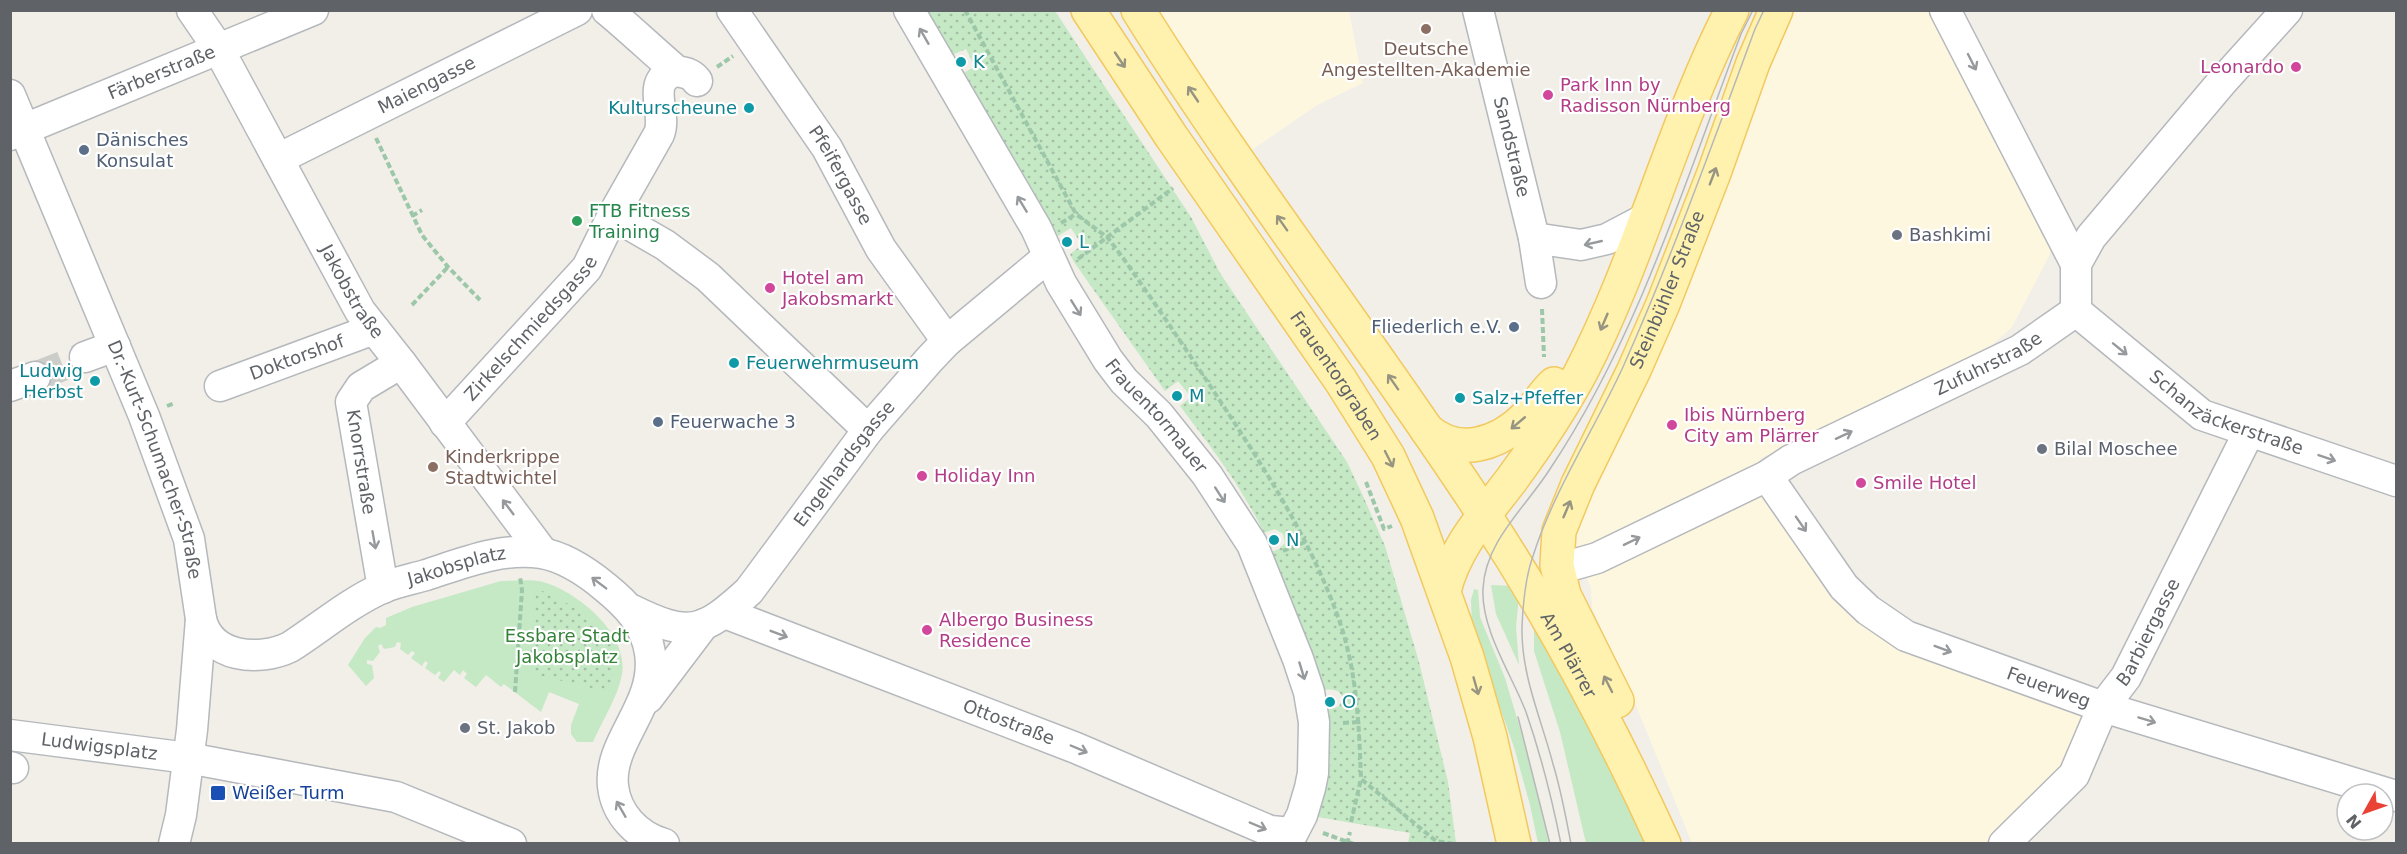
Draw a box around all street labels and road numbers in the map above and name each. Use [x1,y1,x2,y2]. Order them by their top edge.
street label: Färberstraße [105,40,218,104]
street label: Maiengasse [374,51,479,118]
street label: Sandstraße [1490,94,1535,199]
street label: Pfeifergasse [805,121,877,228]
street label: Steinbühler Straße [1625,208,1708,372]
street label: Jakobstraße [316,240,388,342]
street label: Zirkelschmiedsgasse [460,252,601,405]
street label: Frauentorgraben [1286,307,1386,444]
street label: Zufuhrstraße [1931,327,2046,399]
street label: Doktorshof [247,330,347,384]
street label: Dr.-Kurt-Schumacher-Straße [104,337,206,580]
street label: Frauentormauer [1101,355,1213,477]
street label: Schanzäckerstraße [2146,365,2306,459]
street label: Engelhardsgasse [789,396,899,531]
street label: Knorrstraße [343,408,380,516]
street label: Jakobsplatz [404,542,507,590]
street label: Barbiergasse [2112,575,2184,690]
street label: Am Plärrer [1537,608,1602,702]
street label: Feuerweg [2004,662,2094,712]
street label: Ottostraße [960,695,1058,749]
street label: Ludwigsplatz [40,728,159,764]

